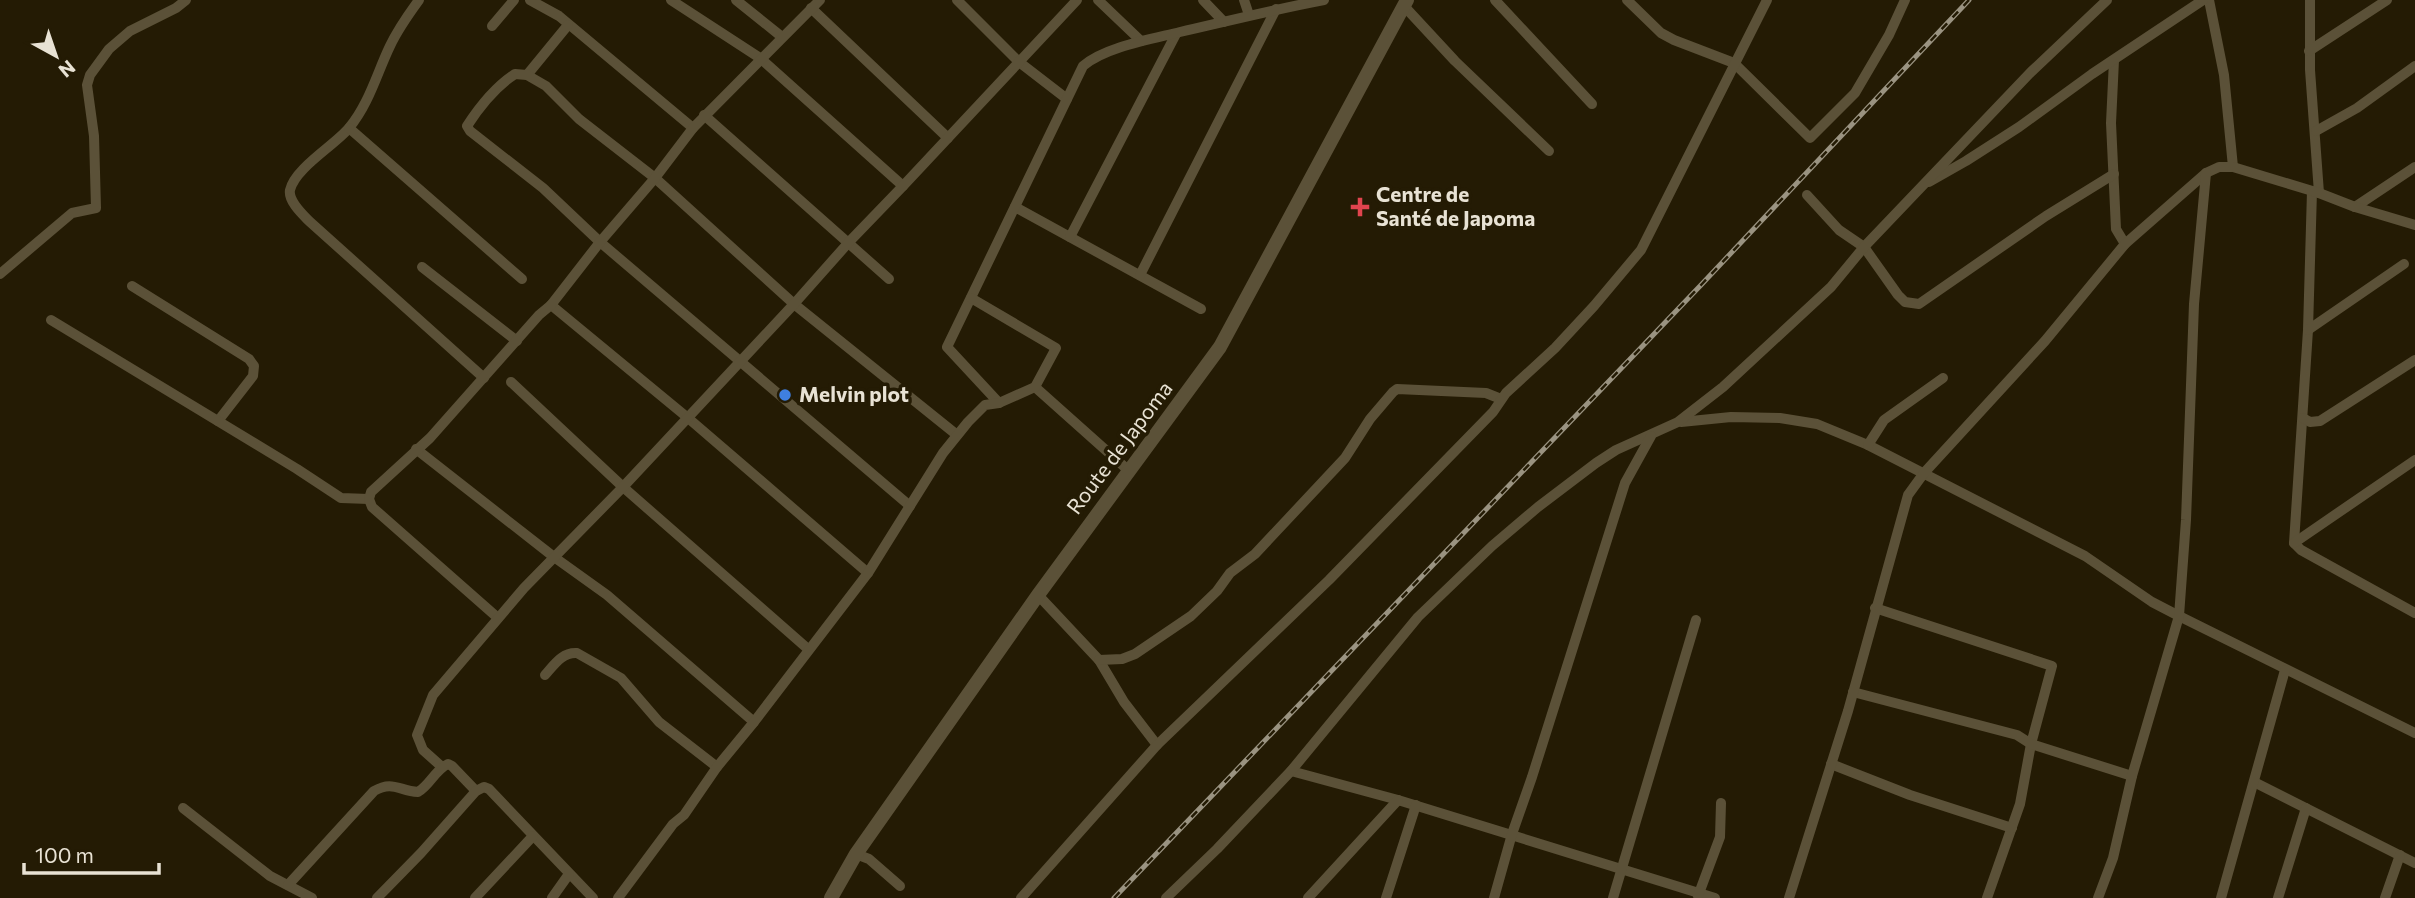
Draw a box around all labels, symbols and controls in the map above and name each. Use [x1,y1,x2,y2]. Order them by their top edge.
north arrow [21,21,91,91]
text: N [54,56,80,83]
place label: Centre de Santé de Japoma [1376,181,1535,230]
marker: Centre de Santé de Japoma [1350,197,1370,217]
street label: Route de Japoma [1061,376,1177,518]
place label: Melvin plot [799,381,909,406]
marker: Melvin plot [777,387,793,403]
scale bar [24,832,159,876]
text: 100 m [35,842,94,867]

